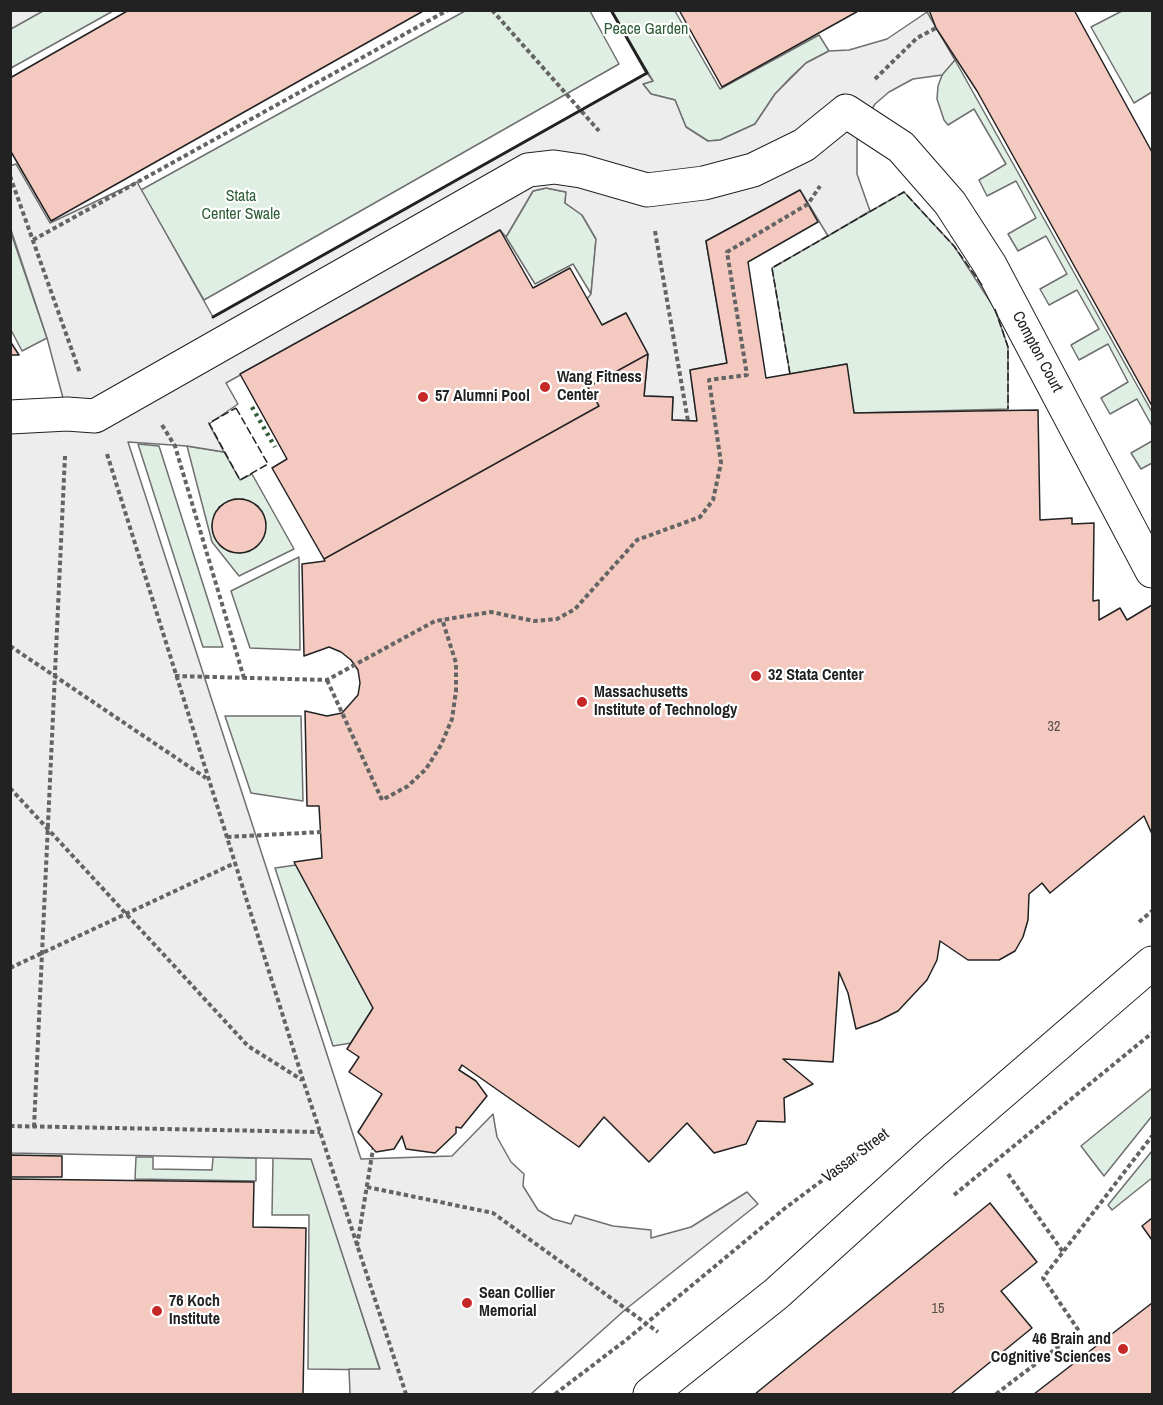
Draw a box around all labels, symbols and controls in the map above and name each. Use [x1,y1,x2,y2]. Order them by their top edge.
park label: Peace Garden [604,20,688,40]
park label: Stata Center Swale [202,187,280,225]
street label: Compton Court [1008,308,1066,396]
place label: Wang Fitness Center [557,368,642,406]
marker: Wang Fitness Center [538,380,552,394]
place label: 57 Alumni Pool [435,387,530,407]
marker: 57 Alumni Pool [416,390,430,404]
place label: 32 Stata Center [768,666,864,686]
marker: 32 Stata Center [749,669,763,683]
place label: Massachusetts Institute of Technology [594,683,737,721]
marker: Massachusetts Institute of Technology [575,695,589,709]
house number: 32 [1048,719,1060,735]
street label: Vassar Street [819,1125,893,1187]
place label: Sean Collier Memorial [479,1284,555,1322]
place label: 76 Koch Institute [169,1292,220,1330]
marker: Sean Collier Memorial [460,1296,474,1310]
house number: 15 [932,1301,944,1317]
marker: 76 Koch Institute [150,1304,164,1318]
place label: 46 Brain and Cognitive Sciences [991,1330,1111,1368]
marker: 46 Brain and Cognitive Sciences [1116,1342,1130,1356]

